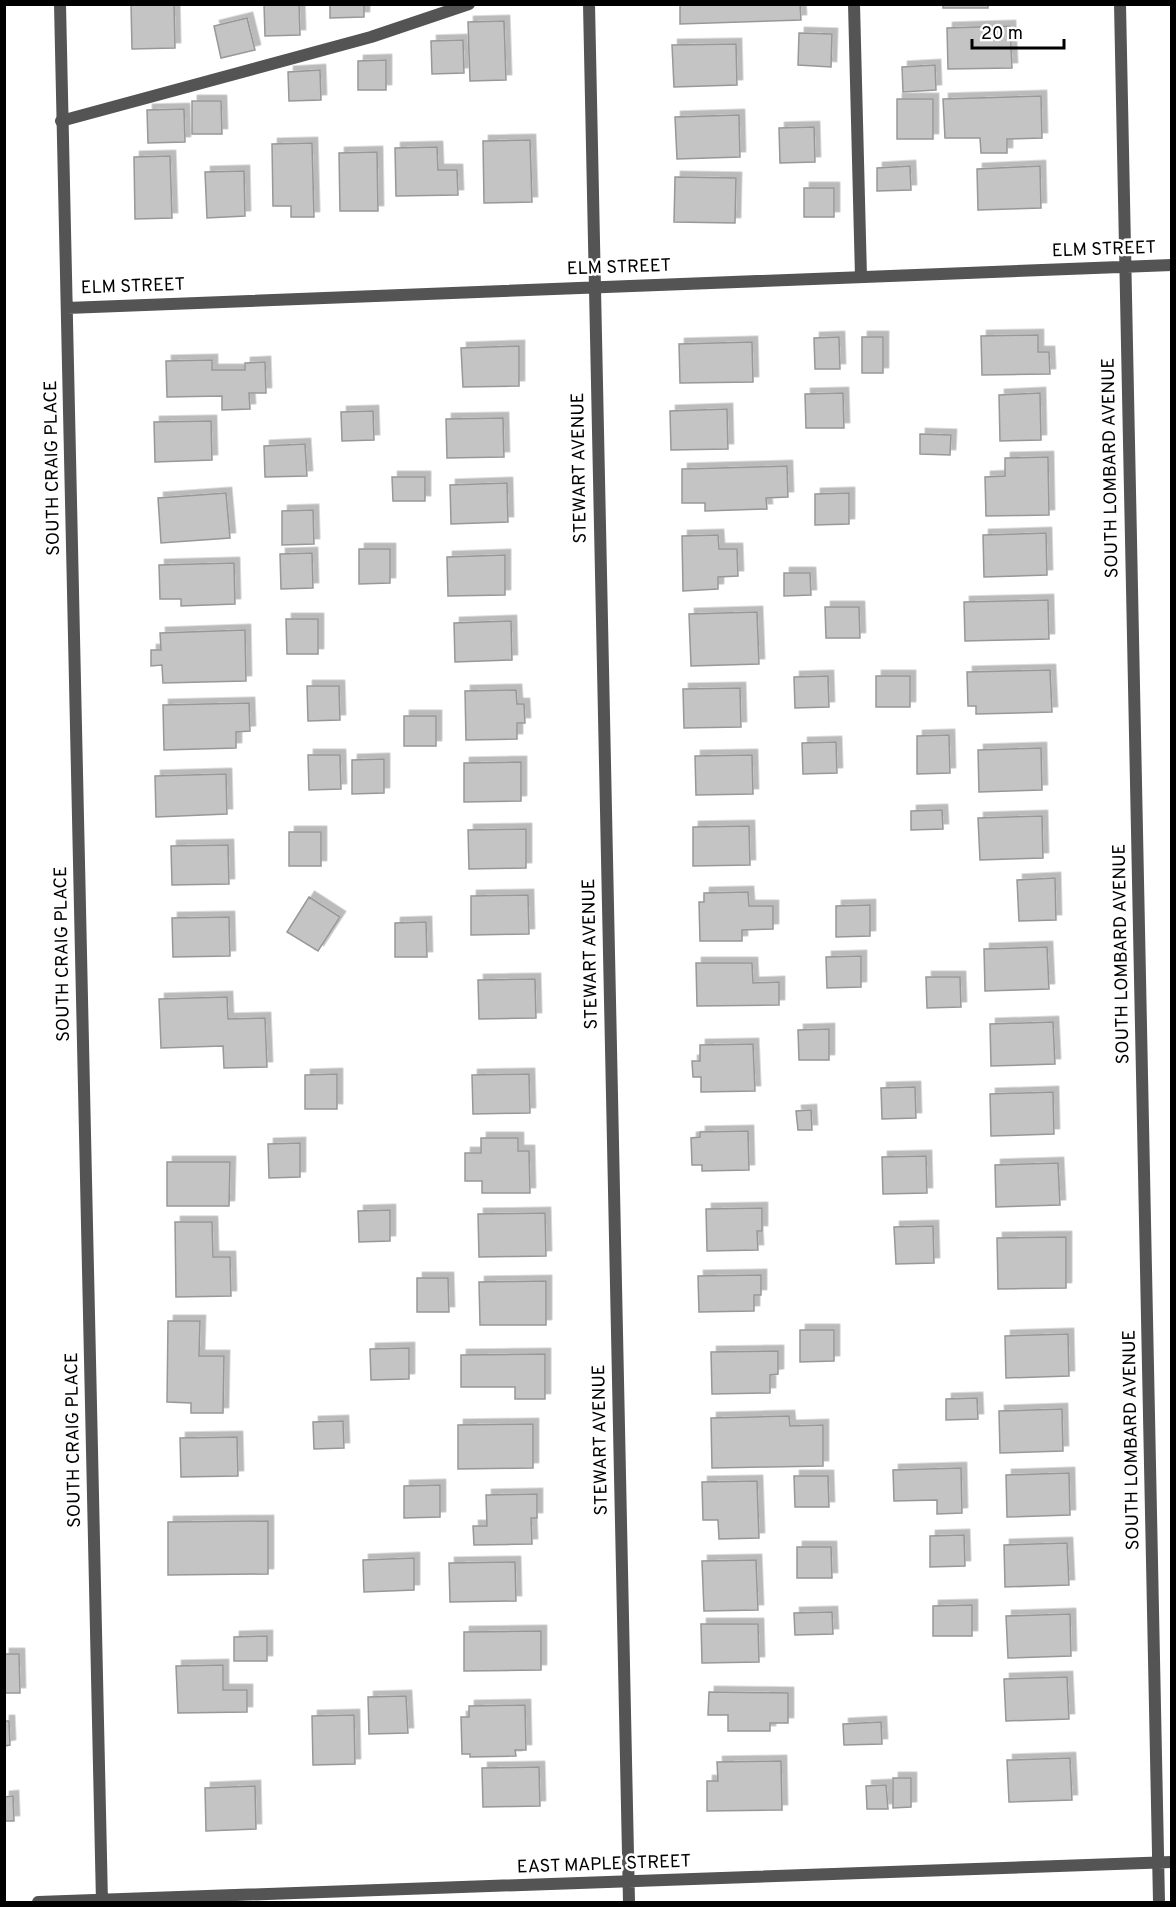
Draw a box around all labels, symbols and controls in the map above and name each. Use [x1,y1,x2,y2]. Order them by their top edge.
scale bar [972,12,1064,50]
text: 20 m [981,23,1023,46]
street label: ELM STREET [1052,237,1156,263]
street label: ELM STREET [567,255,671,281]
street label: ELM STREET [81,274,185,300]
street label: SOUTH LOMBARD AVENUE [1098,358,1124,578]
street label: SOUTH CRAIG PLACE [40,380,66,556]
street label: STEWART AVENUE [567,392,593,544]
street label: SOUTH LOMBARD AVENUE [1109,844,1135,1064]
street label: SOUTH CRAIG PLACE [50,866,76,1042]
street label: STEWART AVENUE [578,878,604,1030]
street label: SOUTH LOMBARD AVENUE [1119,1330,1145,1550]
street label: SOUTH CRAIG PLACE [61,1352,87,1528]
street label: STEWART AVENUE [588,1364,614,1516]
street label: EAST MAPLE STREET [516,1850,692,1880]

